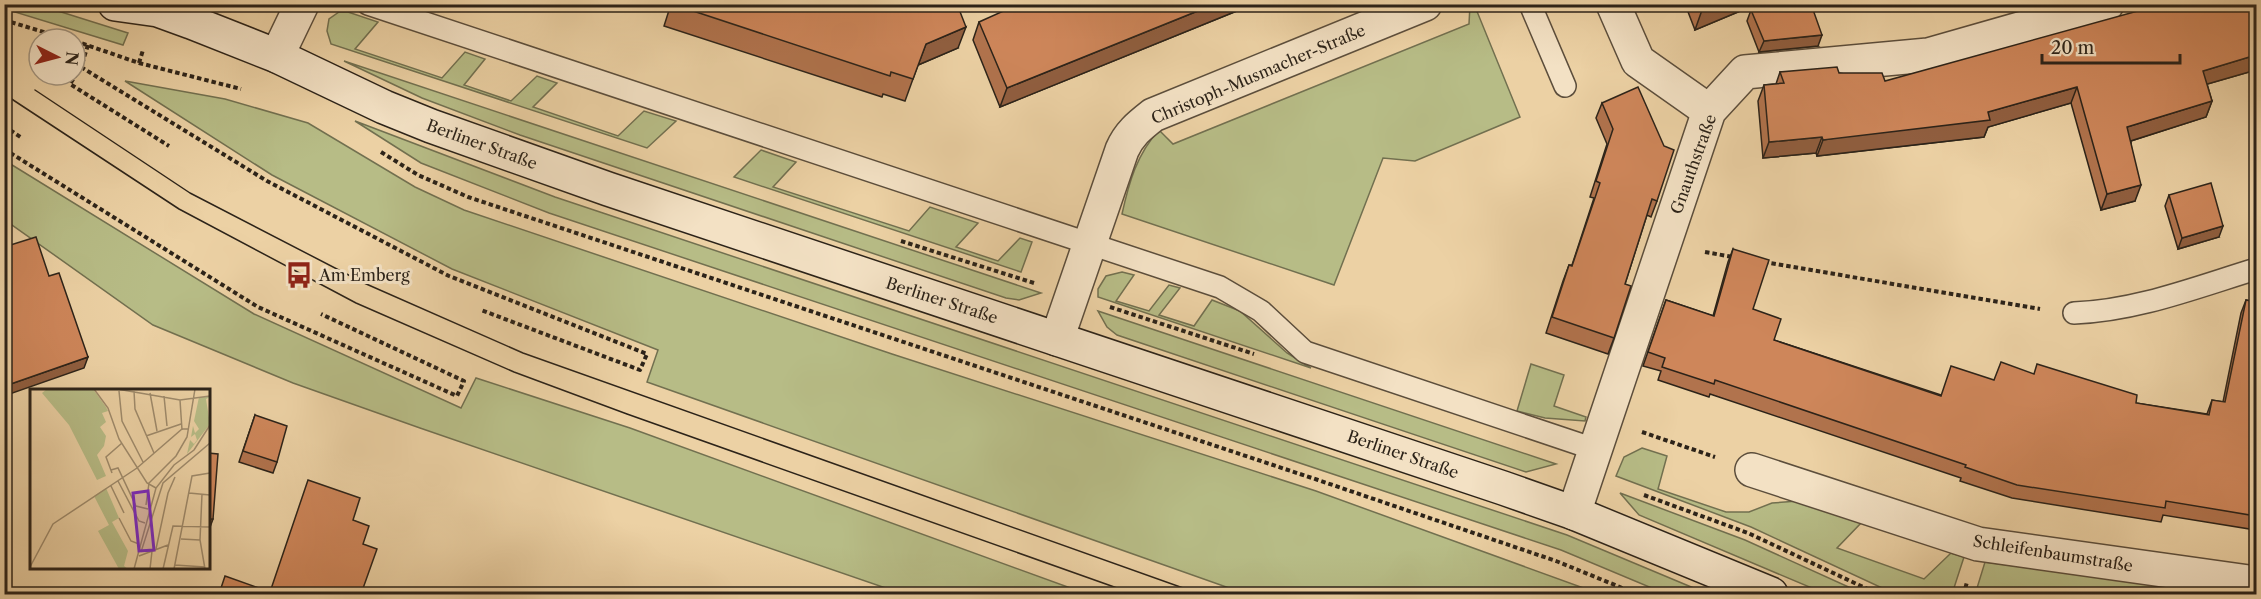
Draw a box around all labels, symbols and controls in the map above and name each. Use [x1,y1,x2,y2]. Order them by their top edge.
street label: Christoph-Musmacher-Straße [1148,20,1368,128]
north arrow [27,27,87,87]
scale bar [2042,27,2180,65]
text: 20 m [2051,37,2095,59]
text: N [61,51,83,67]
street label: Gnauthstraße [1666,111,1720,217]
street label: Berliner Straße [424,115,540,173]
bus stop icon: Am Emberg [284,260,314,290]
place label: Am Emberg [318,265,410,285]
street label: Berliner Straße [883,272,1001,328]
inset map [30,389,210,569]
street label: Berliner Straße [1345,426,1461,482]
street label: Schleifenbaumstraße [1972,530,2134,576]

